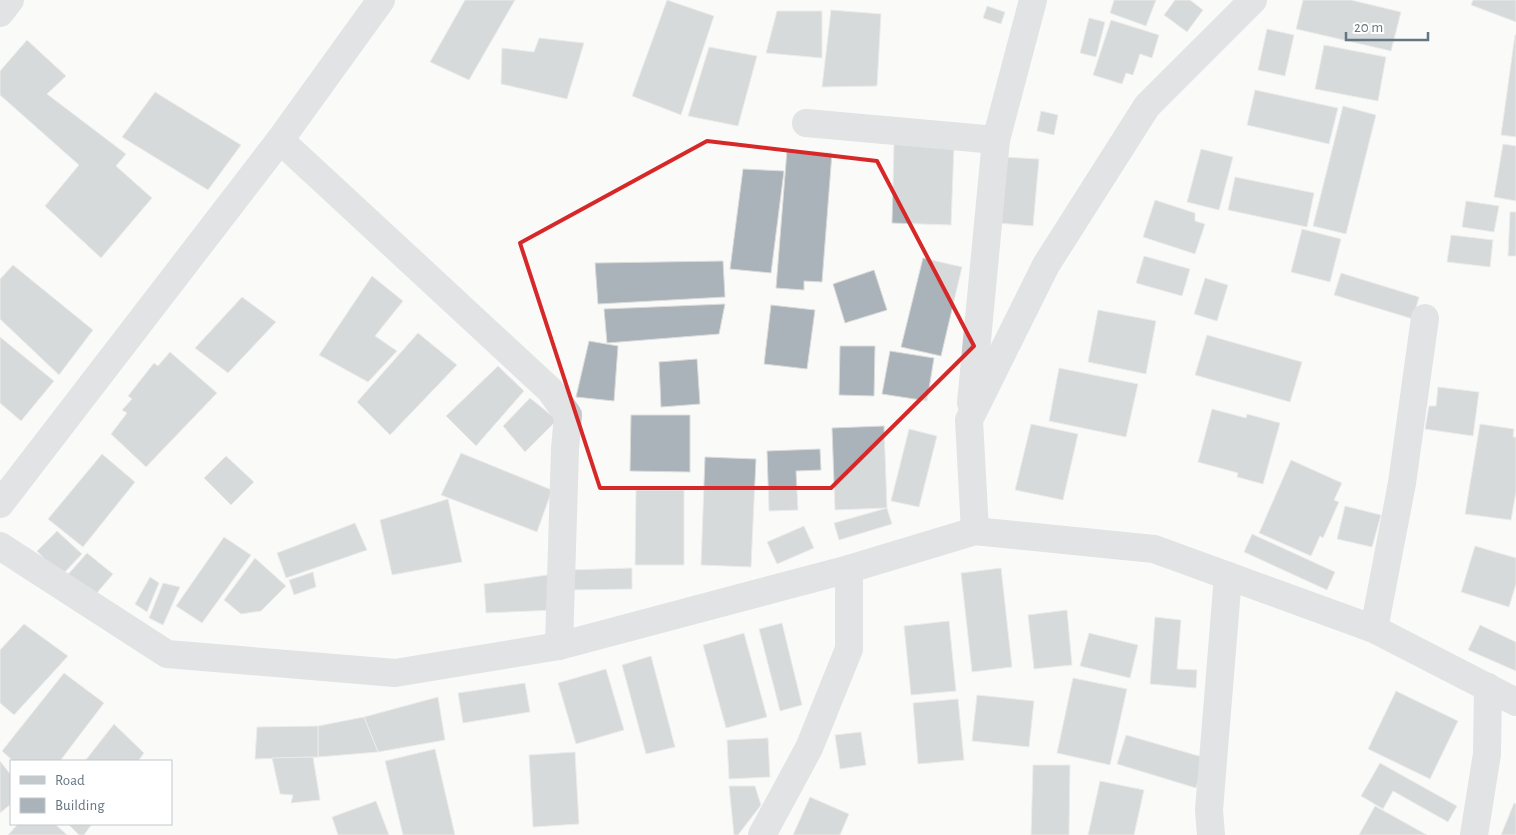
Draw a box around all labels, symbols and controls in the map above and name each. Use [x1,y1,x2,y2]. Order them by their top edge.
scale bar [1346,10,1428,42]
text: 20 m [1354,20,1383,35]
legend [10,760,172,825]
text: Road [55,773,85,788]
text: Building [55,798,105,813]

